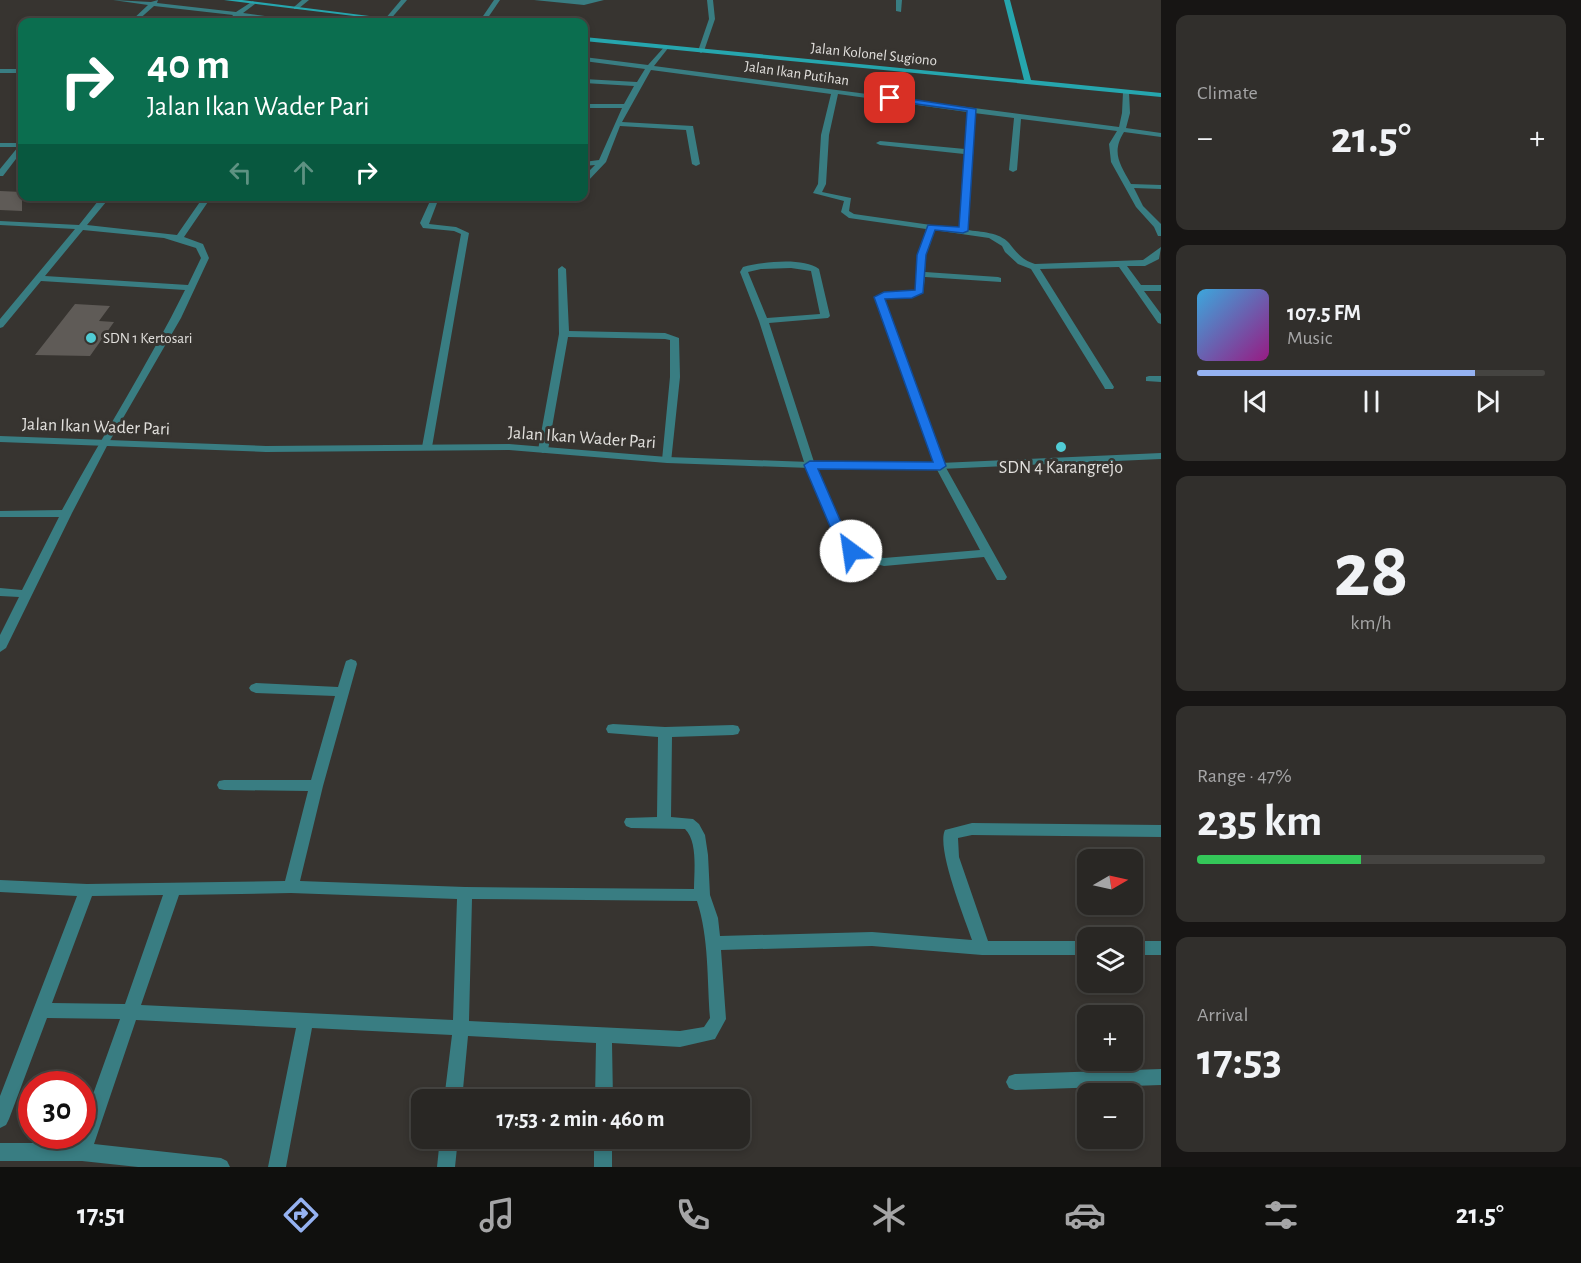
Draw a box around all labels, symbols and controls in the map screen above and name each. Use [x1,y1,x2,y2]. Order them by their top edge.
street label: Jalan Kolonel Sugiono [810,40,938,69]
icon: right [48,42,126,120]
text: 40 m [147,44,230,86]
street label: Jalan Ikan Putihan [744,59,850,88]
pin [864,72,915,123]
icon: arrive [873,81,906,114]
text: Climate [1197,83,1258,103]
text: Jalan Ikan Wader Pari [147,93,370,120]
text: 21.5° [1331,116,1411,161]
text: − [1197,122,1213,155]
text: + [1529,122,1545,155]
icon: left [224,156,257,189]
icon: ahead [287,156,320,189]
icon: right [350,156,383,189]
text: 107.5 FM [1287,302,1361,324]
text: Music [1287,328,1333,348]
marker: SDN 1 Kertosari [84,331,98,345]
place label: SDN 1 Kertosari [103,331,193,346]
icon: previous [1239,385,1272,418]
icon: pause [1355,385,1388,418]
icon: next [1471,385,1504,418]
street label: Jalan Ikan Wader Pari [21,415,170,439]
street label: Jalan Ikan Wader Pari [507,424,657,452]
marker: SDN 4 Karangrejo [1054,440,1068,454]
place label: SDN 4 Karangrejo [999,459,1123,477]
position arrow [819,519,883,583]
text: 28 [1333,533,1409,611]
text: km/h [1350,613,1392,633]
text: Range · 47% [1197,766,1292,786]
text: 235 km [1197,799,1322,844]
north arrow [1077,849,1143,915]
map controls [1077,849,1143,1149]
button: layers [1077,927,1143,993]
button: + [1077,1005,1143,1071]
text: Arrival [1197,1005,1248,1025]
text: 17:53 [1197,1038,1282,1083]
speed limit sign: 30 [18,1071,96,1149]
button: − [1077,1083,1143,1149]
text: 17:53 · 2 min · 460 m [497,1108,664,1130]
icon: directions [280,1194,322,1236]
icon: music [476,1194,518,1236]
icon: phone [672,1194,714,1236]
icon: climate [868,1194,910,1236]
icon: car [1064,1194,1106,1236]
icon: filters [1260,1194,1302,1236]
text: 17:51 [77,1201,126,1228]
text: 21.5° [1456,1201,1504,1228]

